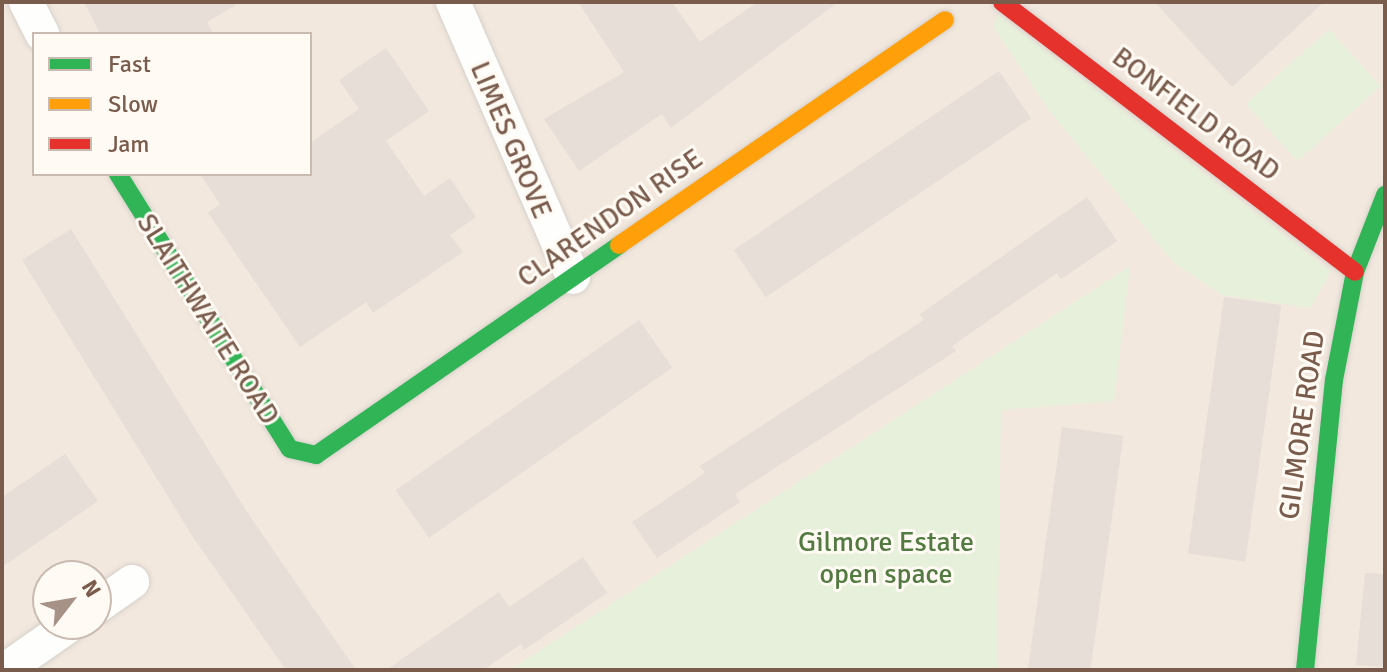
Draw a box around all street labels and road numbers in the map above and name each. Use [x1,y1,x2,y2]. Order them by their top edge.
street label: BONFIELD ROAD [1106,40,1286,188]
street label: LIMES GROVE [463,57,559,223]
street label: CLARENDON RISE [511,142,709,294]
street label: SLAITHWAITE ROAD [130,208,286,430]
street label: GILMORE ROAD [1272,329,1332,521]

